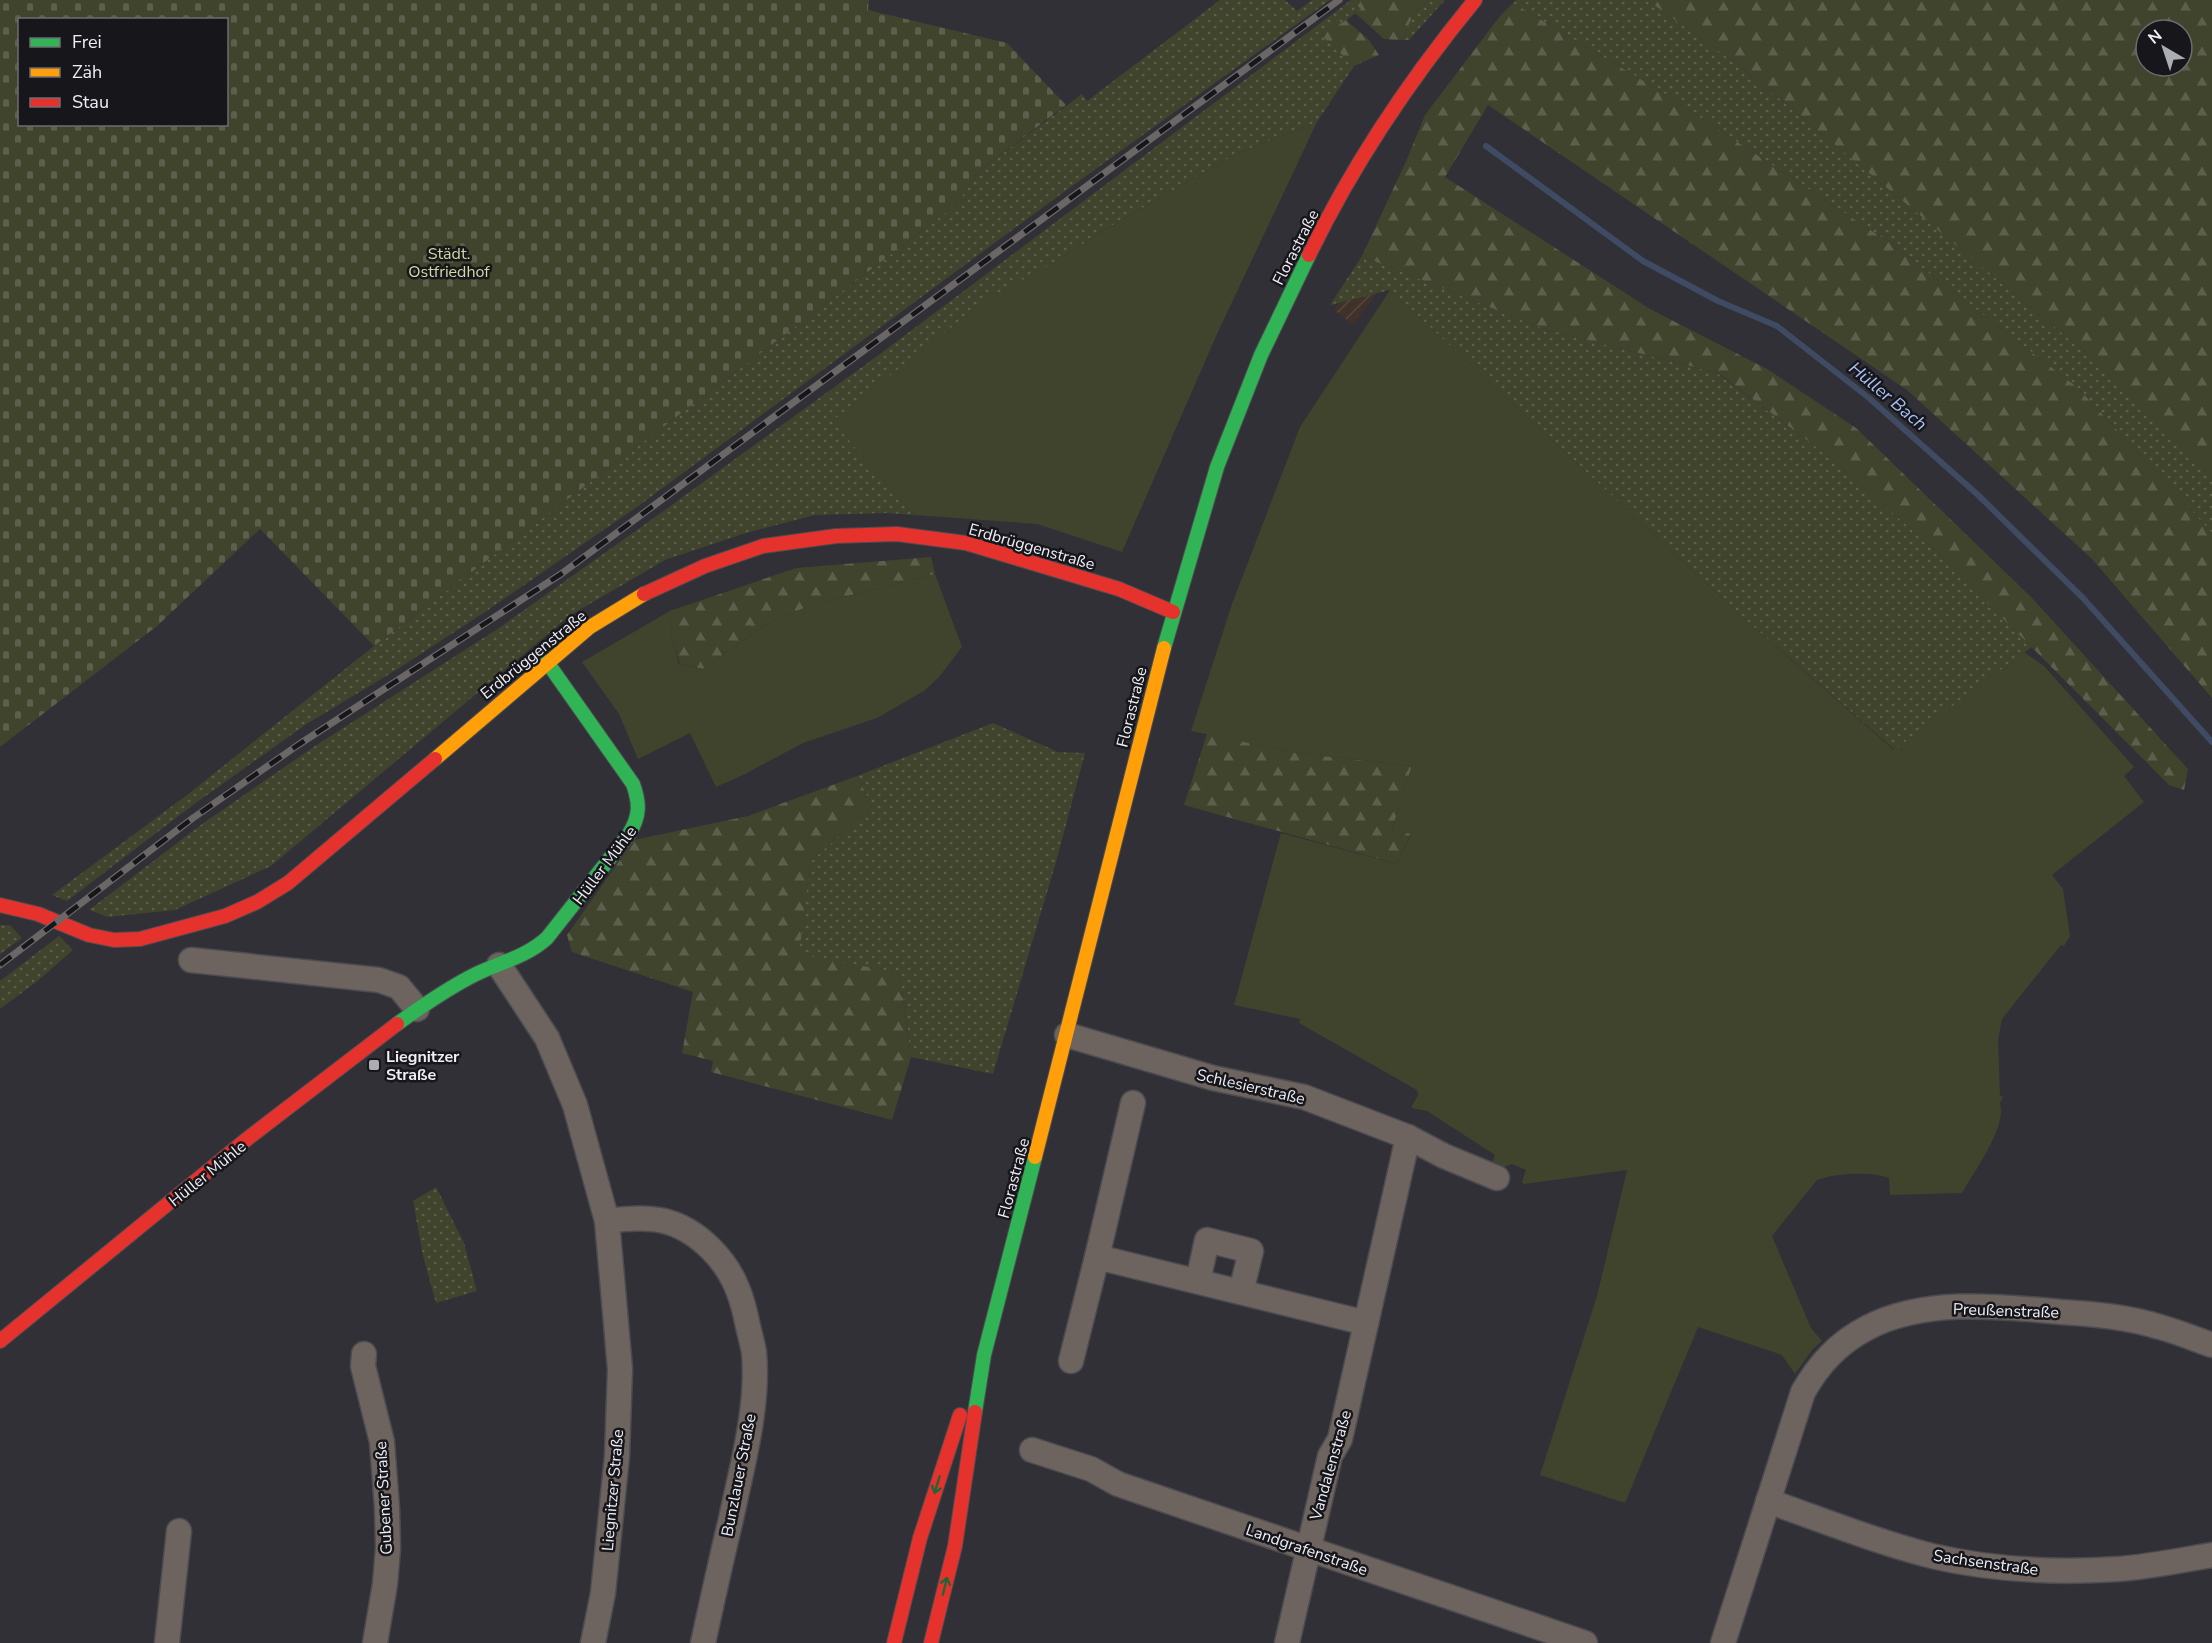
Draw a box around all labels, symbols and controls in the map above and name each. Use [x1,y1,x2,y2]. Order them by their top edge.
legend [18,18,228,126]
north arrow [2134,18,2194,78]
text: N [2144,25,2167,49]
text: Frei [72,30,102,54]
text: Zäh [72,60,102,84]
text: Stau [72,90,109,114]
street label: Florastraße [1267,206,1324,289]
park label: Städt. Ostfriedhof [408,243,490,283]
water label: Hüller Bach [1844,356,1932,436]
street label: Erdbrüggenstraße [966,518,1097,576]
street label: Erdbrüggenstraße [476,605,591,704]
street label: Florastraße [1111,665,1153,750]
street label: Hüller Mühle [568,822,642,910]
place label: Liegnitzer Straße [386,1046,460,1086]
marker: Liegnitzer Straße [367,1058,381,1072]
street label: Schlesierstraße [1194,1064,1307,1110]
street label: Hüller Mühle [164,1136,251,1212]
street label: Florastraße [993,1136,1035,1221]
street label: Preußenstraße [1953,1298,2059,1324]
street label: Vandalenstraße [1304,1408,1357,1524]
street label: Bunzlauer Straße [716,1412,762,1539]
street label: Liegnitzer Straße [597,1428,629,1552]
street label: Gubener Straße [370,1441,398,1555]
one-way arrow [931,1475,942,1494]
street label: Landgrafenstraße [1243,1519,1371,1581]
street label: Sachsenstraße [1932,1545,2040,1581]
one-way arrow [940,1577,952,1596]

